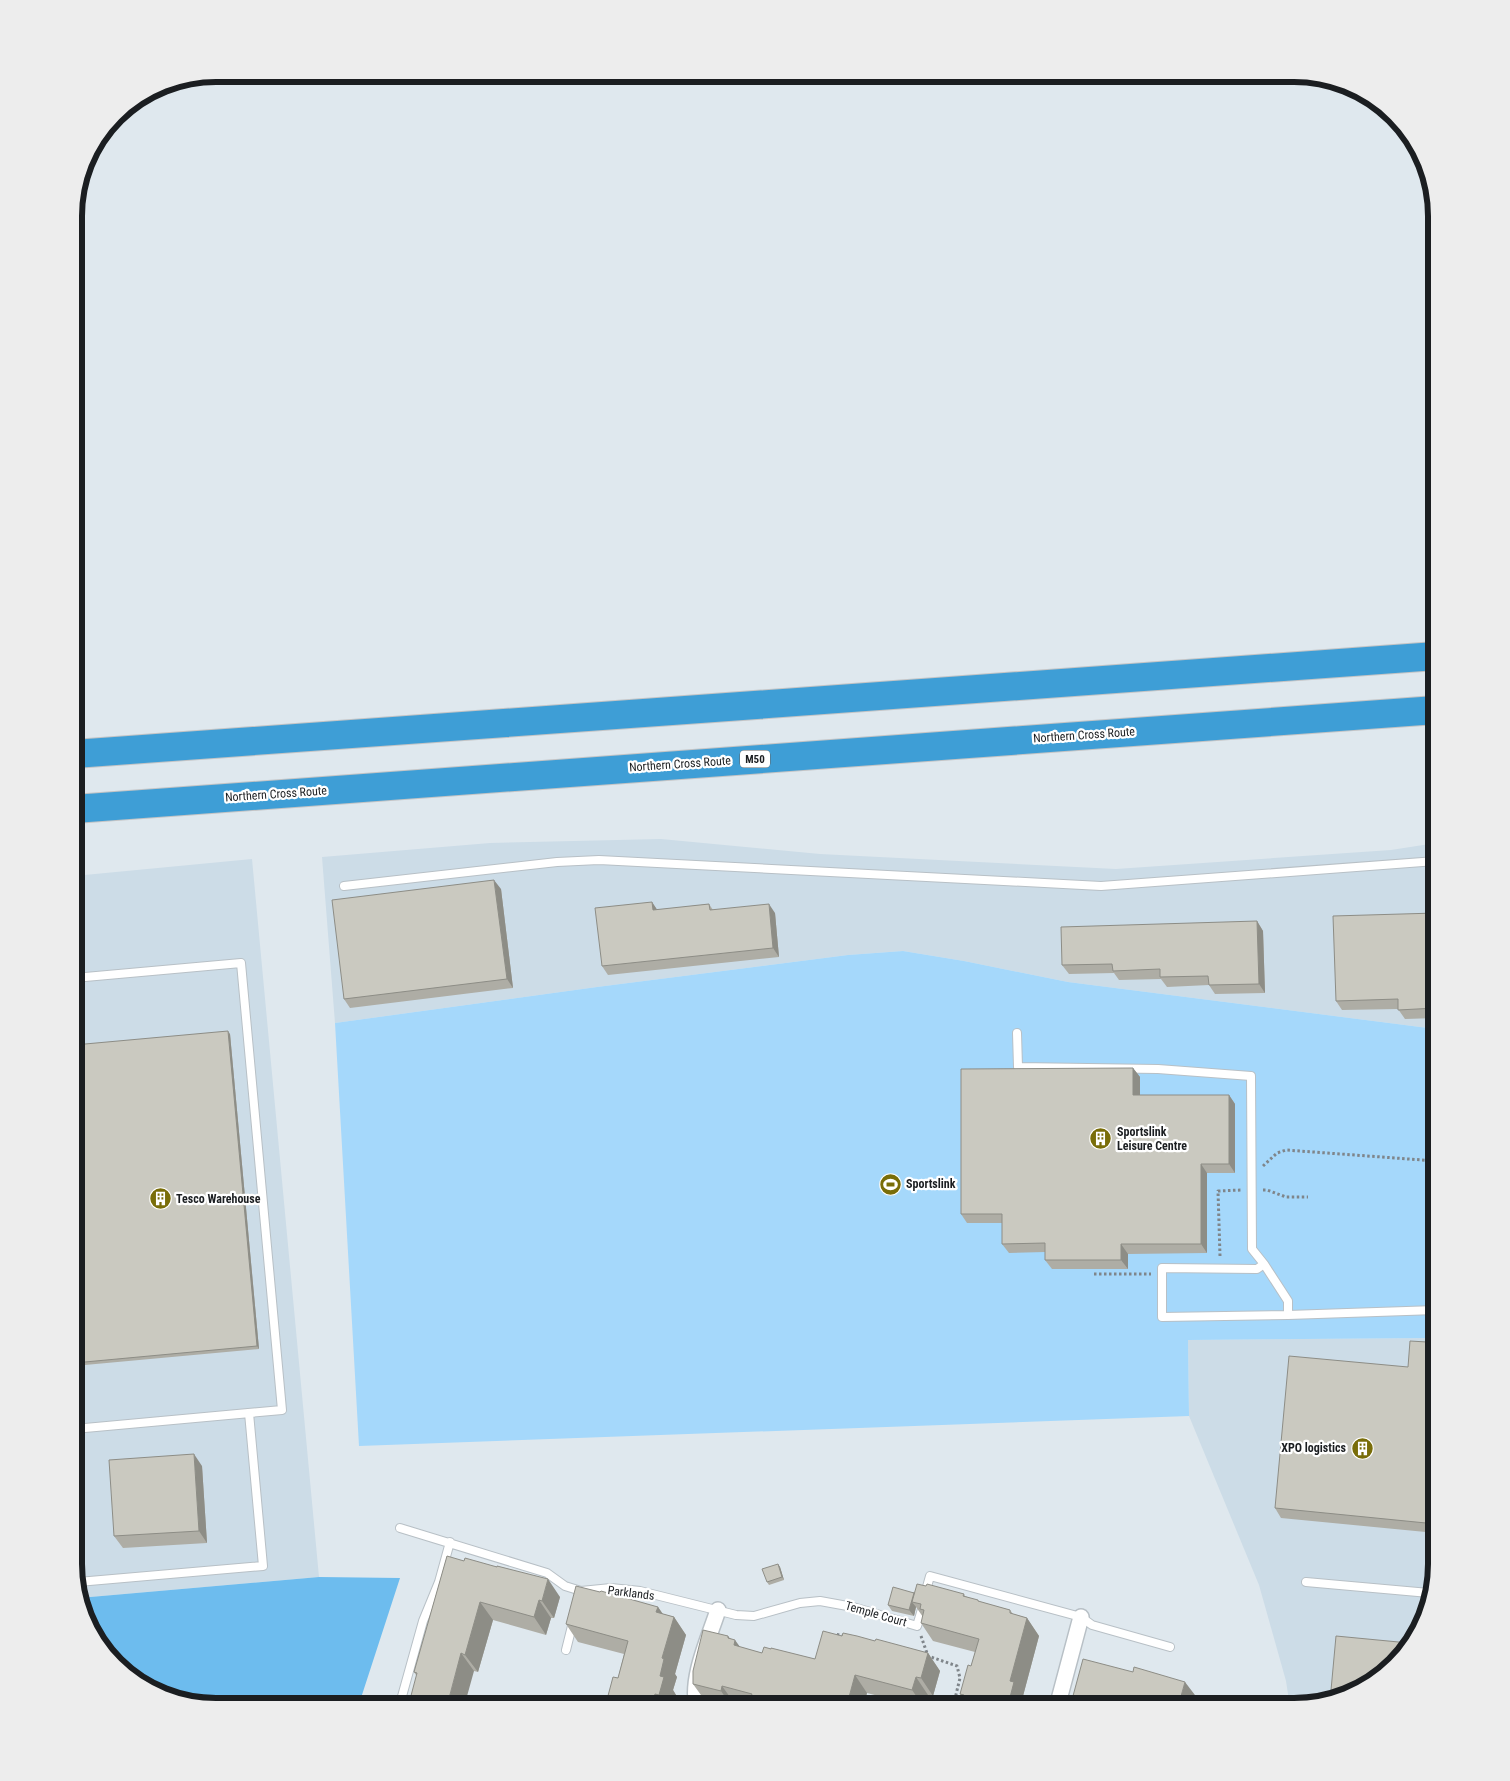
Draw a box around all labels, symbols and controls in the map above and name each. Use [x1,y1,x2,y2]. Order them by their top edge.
street label: Northern Cross Route [1033,724,1136,746]
road number: M50 [740,751,770,768]
street label: Northern Cross Route [629,753,732,775]
street label: Northern Cross Route [225,783,328,805]
place label: Sportslink Leisure Centre [1117,1125,1187,1153]
building icon: Sportslink Leisure Centre [1089,1127,1113,1151]
sports icon: Sportslink [878,1172,902,1196]
place label: Sportslink [906,1177,956,1191]
building icon: Tesco Warehouse [148,1187,172,1211]
place label: Tesco Warehouse [176,1192,261,1206]
building icon: XPO logistics [1350,1436,1374,1460]
place label: XPO logistics [1281,1441,1347,1455]
street label: Parklands [607,1583,655,1603]
street label: Temple Court [844,1599,909,1630]

